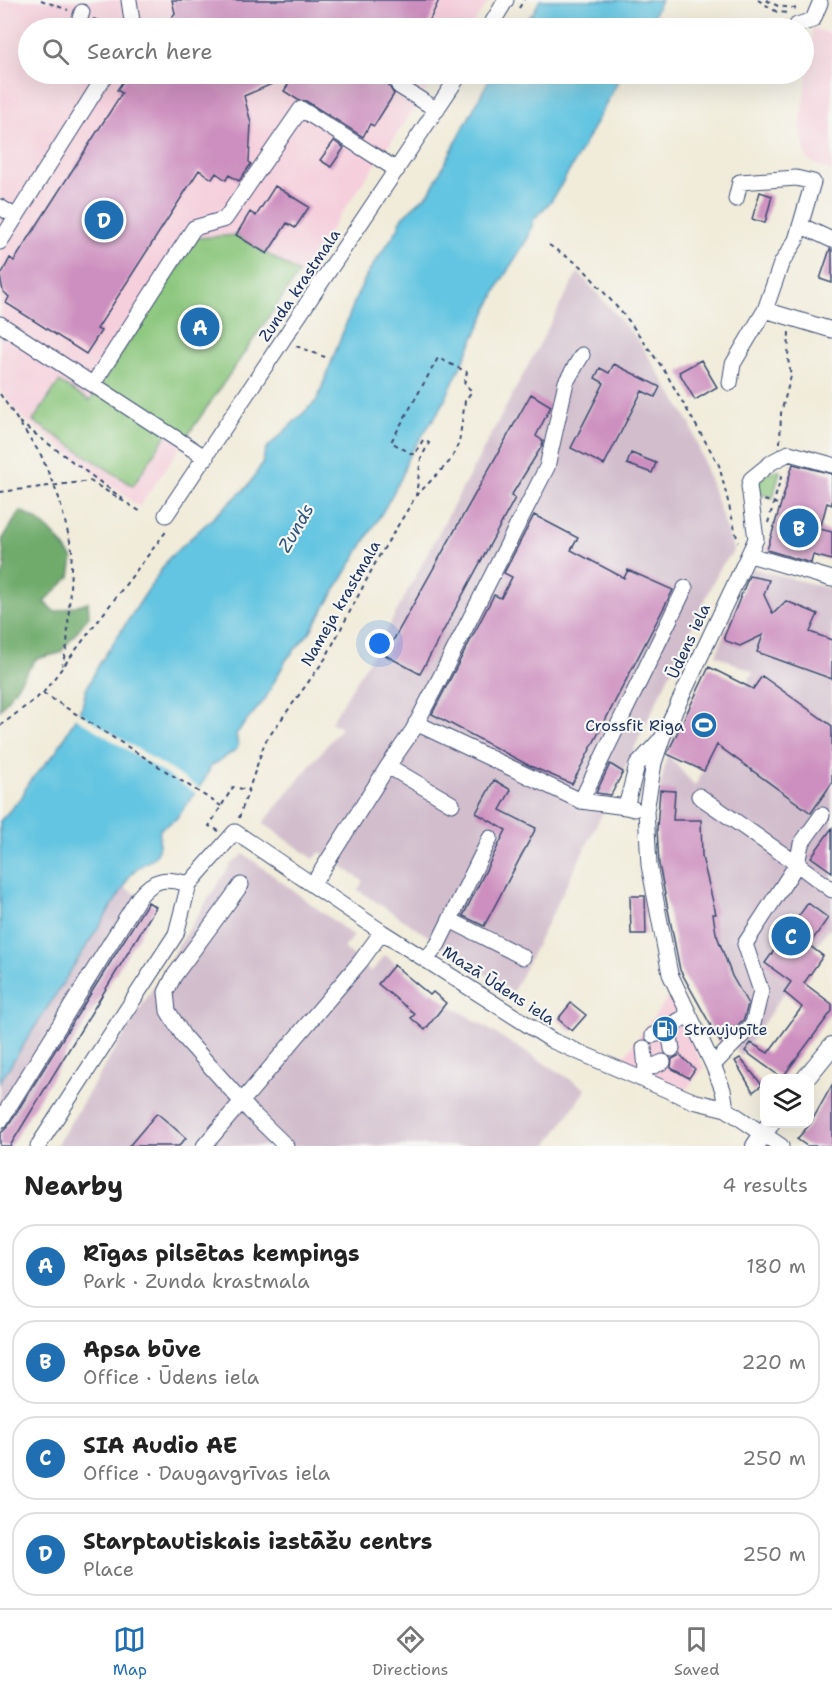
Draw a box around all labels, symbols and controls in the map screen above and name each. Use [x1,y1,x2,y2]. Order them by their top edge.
search box [18,18,814,84]
icon: search [39,35,72,68]
text: Search here [87,37,213,66]
pin: D [84,198,124,242]
street label: Zunda krastmala [254,225,345,346]
pin: A [180,304,220,350]
water label: Zunds [272,499,320,557]
pin: B [780,506,818,550]
street label: Nameja krastmala [296,536,385,670]
street label: Ūdens iela [662,600,715,682]
your location [365,629,394,658]
sports icon: Crossfit Riga [689,710,719,740]
place label: Crossfit Riga [585,715,684,736]
pin: C [772,914,810,958]
street label: Mazā Ūdens iela [438,941,559,1030]
fuel station icon: Straujupīte [650,1014,680,1044]
place label: Straujupīte [684,1019,768,1040]
map controls [760,1074,814,1128]
button: layers [760,1074,814,1128]
text: Nearby [24,1168,123,1203]
text: 4 results [722,1172,808,1198]
text: Rīgas pilsētas kempings [83,1239,360,1268]
text: A [38,1253,53,1279]
text: 180 m [746,1253,806,1279]
text: Park · Zunda krastmala [83,1268,310,1294]
text: Apsa būve [83,1335,201,1364]
text: B [39,1349,52,1375]
text: 220 m [742,1349,806,1375]
text: Office · Ūdens iela [83,1364,259,1390]
text: SIA Audio AE [83,1431,237,1460]
text: C [39,1445,52,1471]
text: 250 m [742,1445,806,1471]
text: Office · Daugavgrīvas iela [83,1460,330,1486]
text: Starptautiskais izstāžu centrs [83,1527,432,1556]
text: D [38,1541,53,1567]
text: 250 m [742,1541,806,1567]
text: Place [83,1556,134,1582]
tab: Map [113,1623,147,1680]
tab: Directions [372,1623,449,1680]
tab: Saved [674,1623,719,1680]

